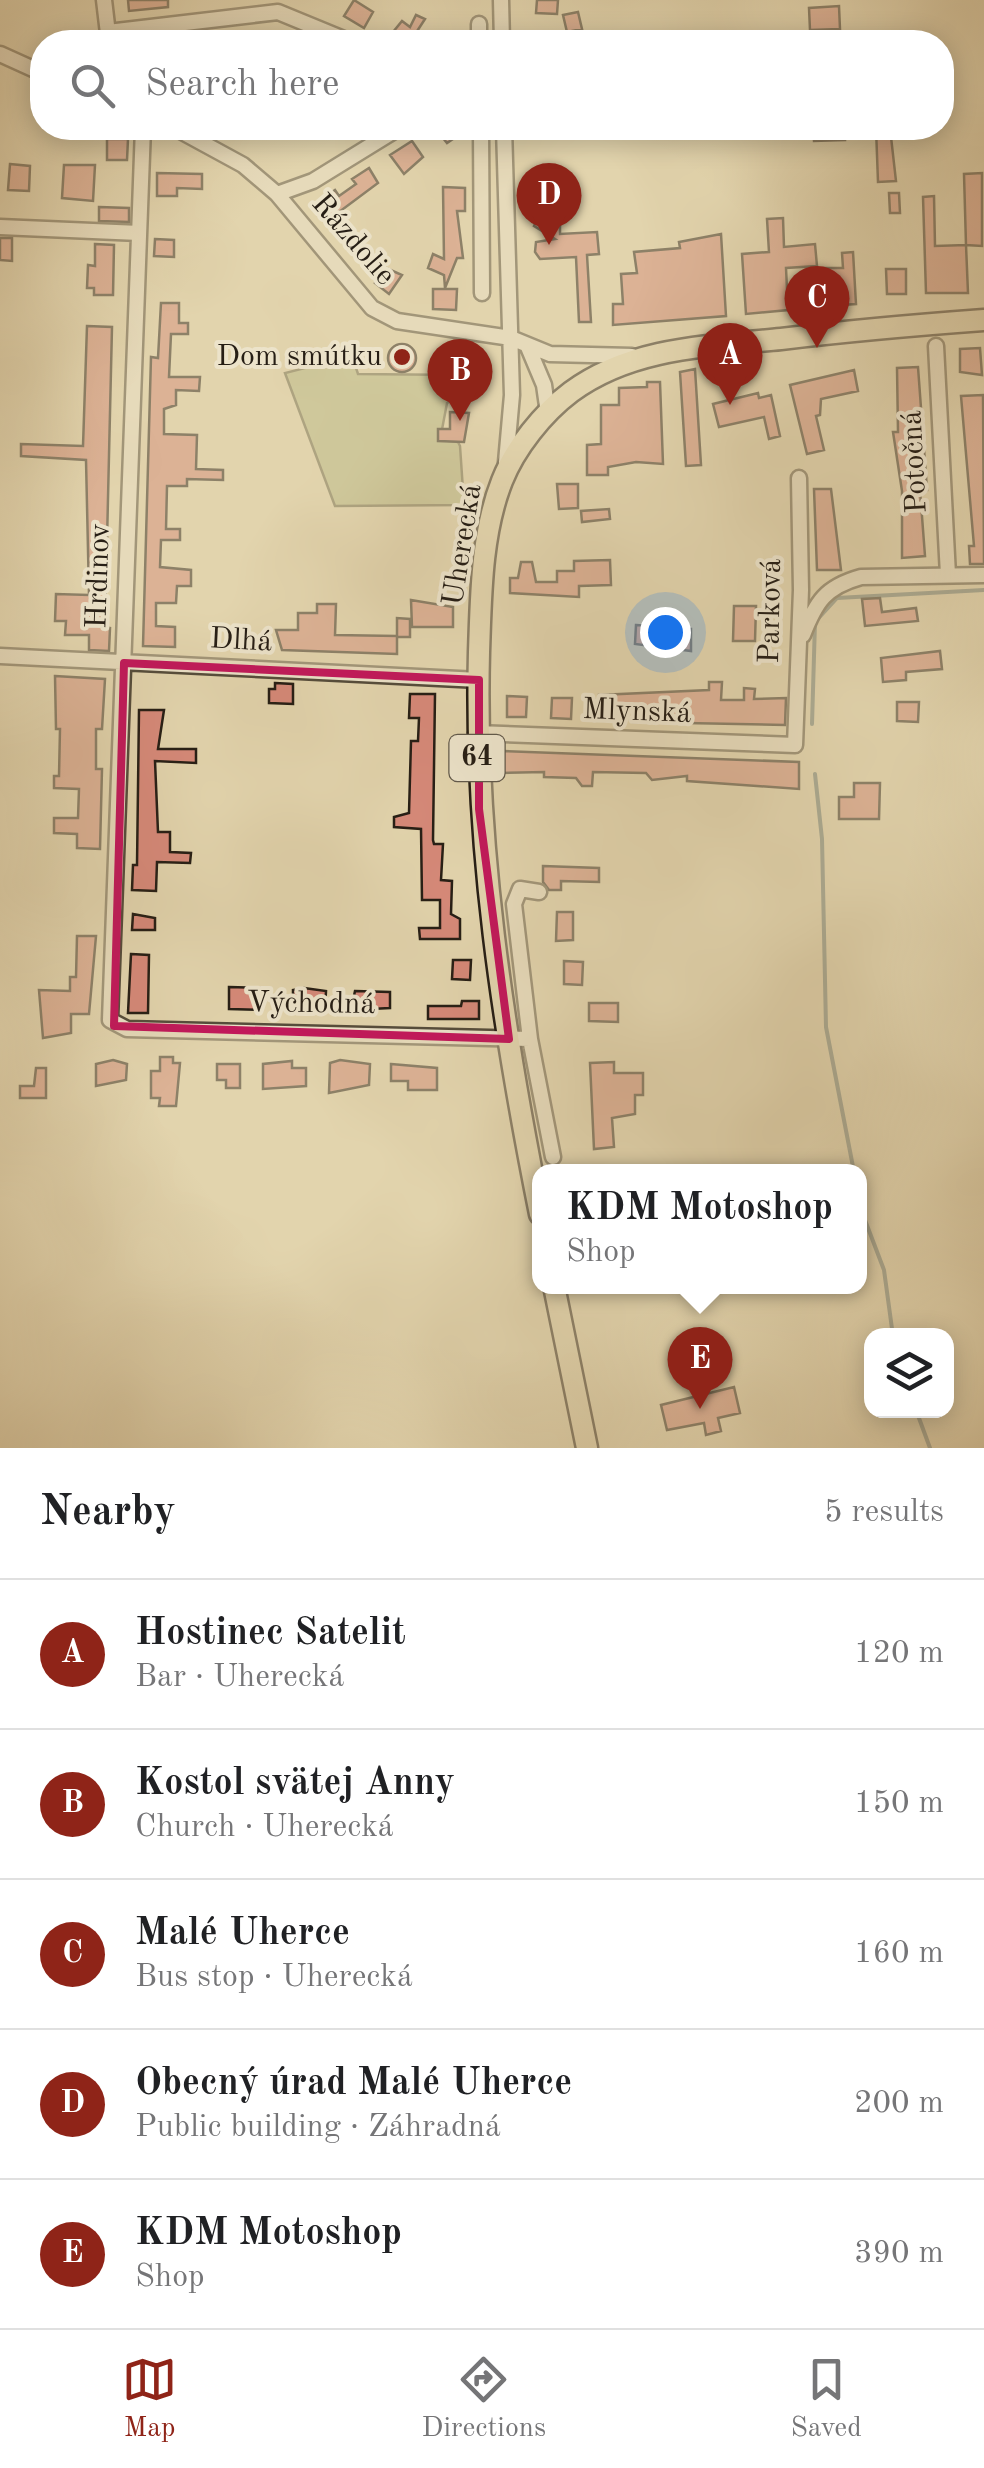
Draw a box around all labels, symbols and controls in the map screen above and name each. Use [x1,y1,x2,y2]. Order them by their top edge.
search box [30,30,954,140]
icon: search [65,58,120,113]
text: Search here [145,66,340,104]
pin: D [516,162,582,245]
street label: Rázdolie [306,189,400,291]
pin: C [784,266,850,348]
pin: A [698,322,762,405]
pin: B [428,338,492,421]
place label: Dom smútku [217,342,382,372]
marker: Dom smútku [391,346,413,368]
street label: Potočná [897,410,933,514]
street label: Uherecká [439,482,487,608]
street label: Hrdinov [82,523,116,629]
street label: Parková [755,558,787,664]
your location [640,607,691,658]
street label: Dlhá [209,624,273,658]
street label: Mlynská [582,695,692,729]
road number: 64 [450,735,504,781]
street label: Východná [246,988,376,1020]
popup [532,1164,867,1294]
text: KDM Motoshop [566,1190,833,1228]
text: Shop [566,1237,636,1269]
pin: E [668,1326,732,1409]
map controls [864,1328,954,1418]
button: layers [864,1328,954,1418]
text: Nearby [40,1492,176,1534]
text: 5 results [824,1497,944,1529]
text: Hostinec Satelit [135,1615,406,1653]
text: A [60,1638,85,1670]
text: 120 m [854,1638,944,1670]
text: Bar · Uherecká [135,1662,344,1694]
text: Kostol svätej Anny [135,1765,455,1803]
text: B [61,1788,84,1820]
text: 150 m [854,1788,944,1820]
text: Church · Uherecká [135,1812,394,1844]
text: Malé Uherce [135,1915,350,1953]
text: C [62,1938,83,1970]
text: 160 m [854,1938,944,1970]
text: Bus stop · Uherecká [135,1962,413,1994]
text: Obecný úrad Malé Uherce [135,2065,572,2103]
text: D [60,2088,85,2120]
text: 200 m [854,2088,944,2120]
text: Public building · Záhradná [135,2112,501,2144]
text: KDM Motoshop [135,2215,402,2253]
text: E [61,2238,84,2270]
text: 390 m [854,2238,944,2270]
text: Shop [135,2262,205,2294]
tab: Map [122,2352,177,2447]
tab: Directions [422,2352,546,2447]
tab: Saved [790,2352,862,2447]

